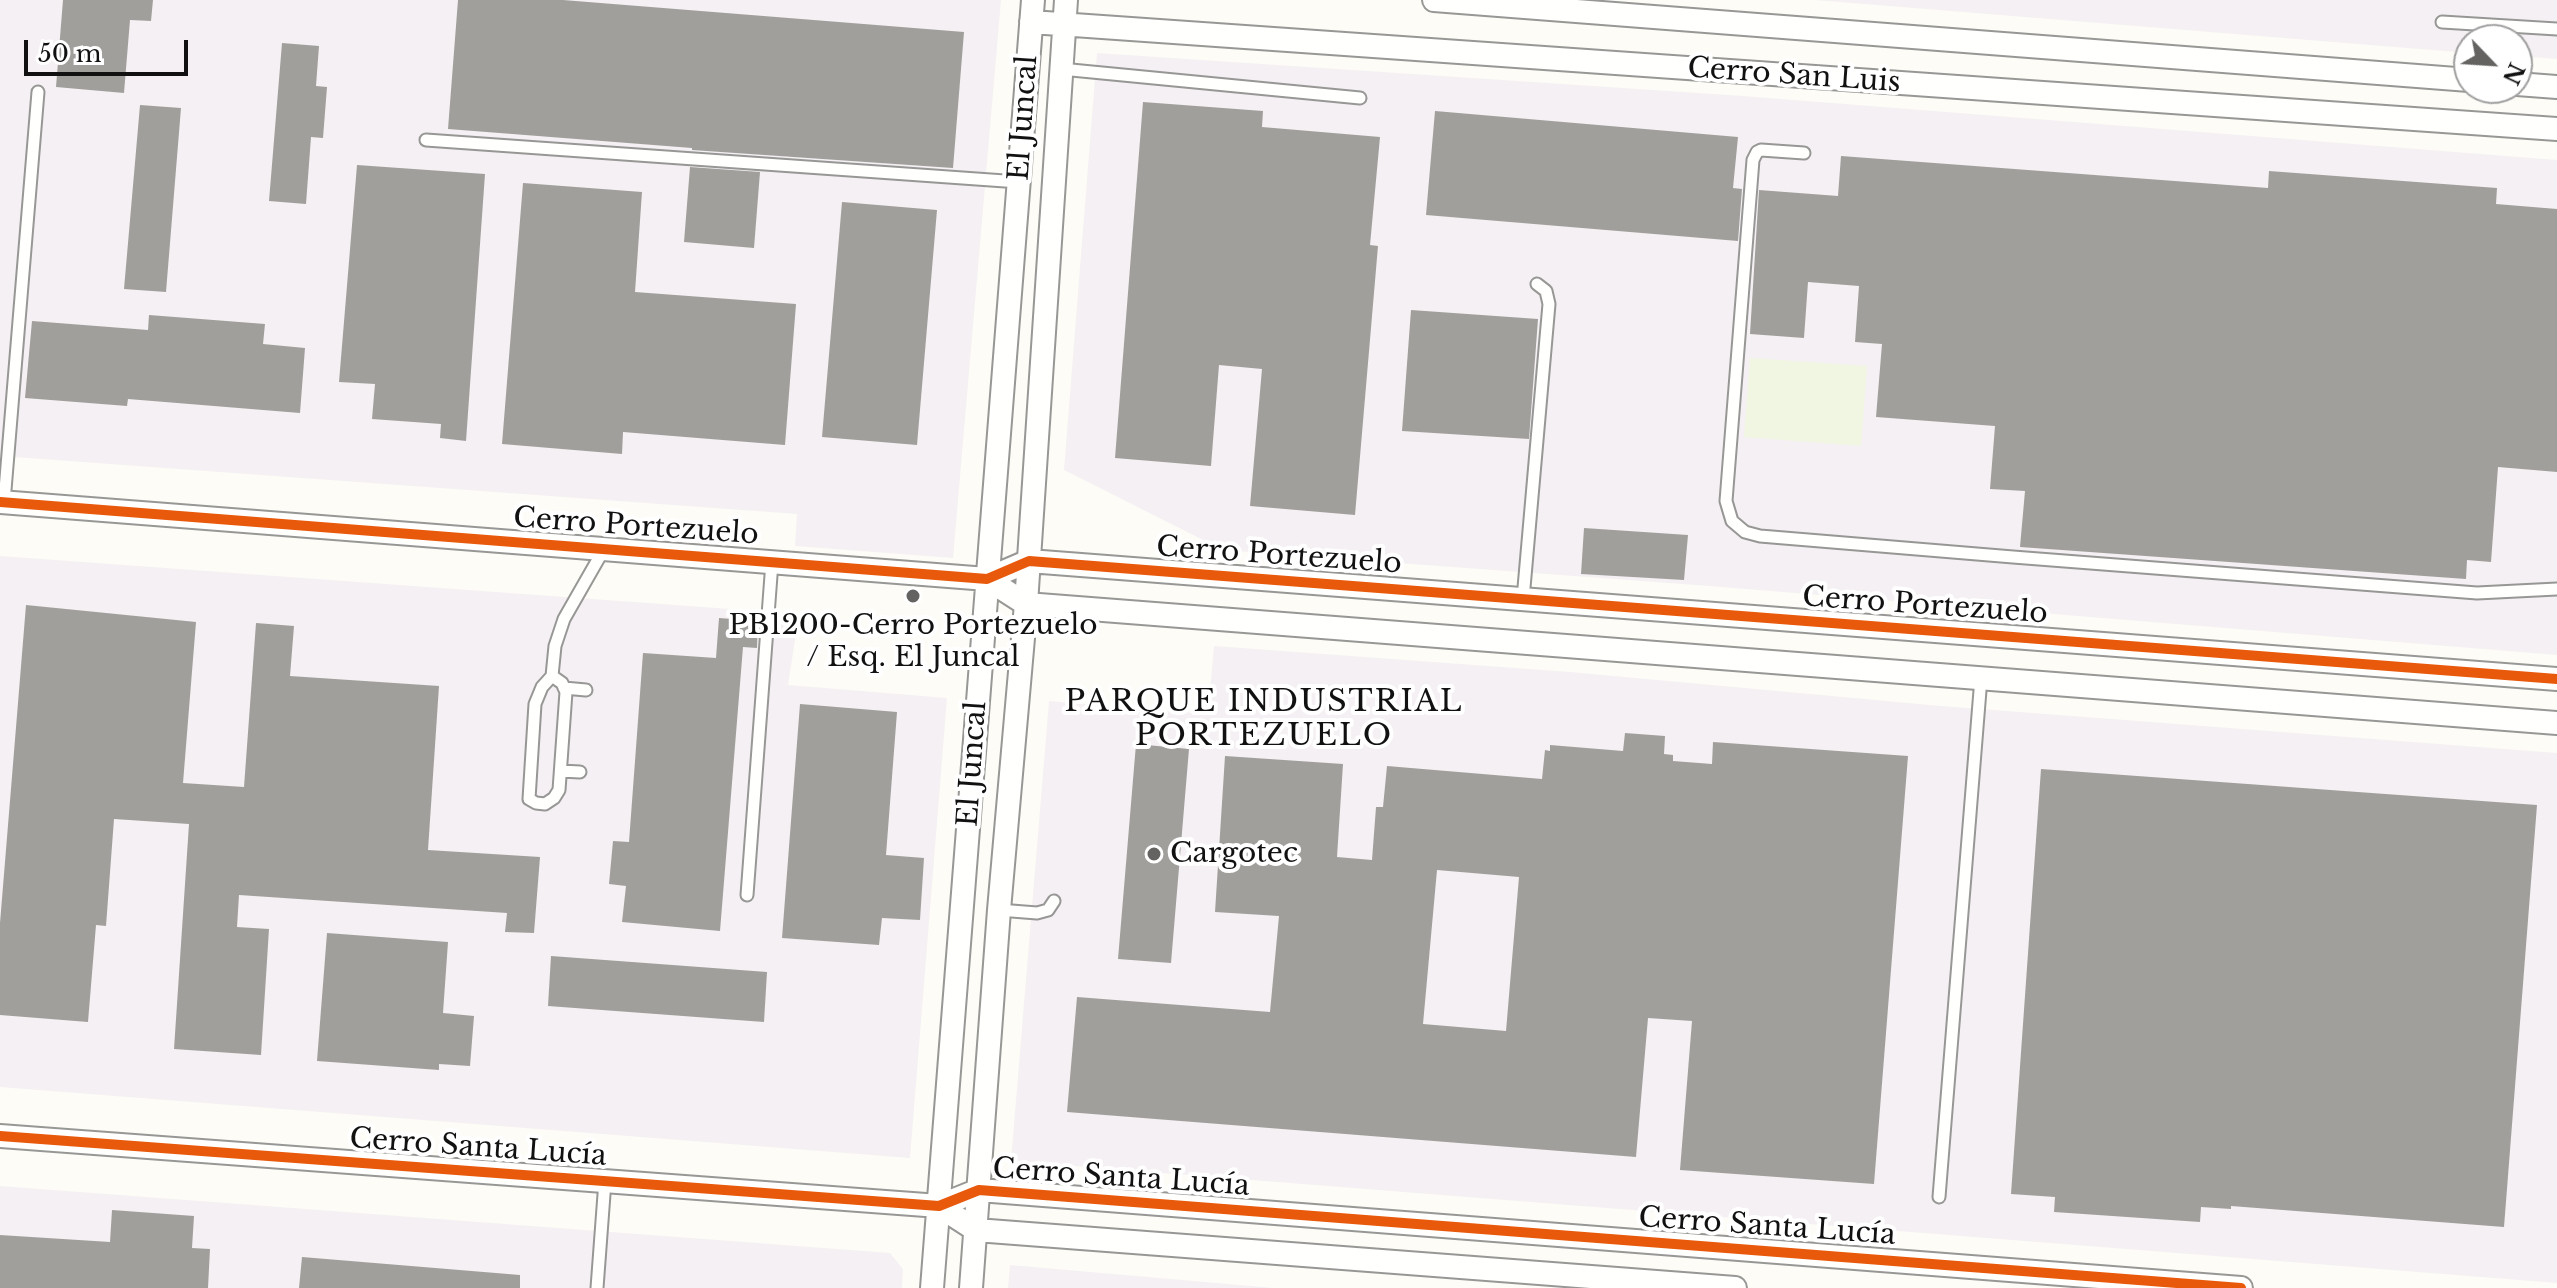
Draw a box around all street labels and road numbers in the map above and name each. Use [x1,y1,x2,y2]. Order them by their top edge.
street label: Cerro San Luis [1686,52,1902,100]
street label: El Juncal [1003,54,1045,182]
street label: Cerro Portezuelo [512,502,760,552]
street label: Cerro Portezuelo [1155,531,1403,581]
street label: Cerro Portezuelo [1801,581,2049,631]
street label: El Juncal [952,700,994,828]
street label: Cerro Santa Lucía [348,1122,608,1174]
street label: Cerro Santa Lucía [991,1152,1251,1204]
street label: Cerro Santa Lucía [1637,1201,1897,1253]

